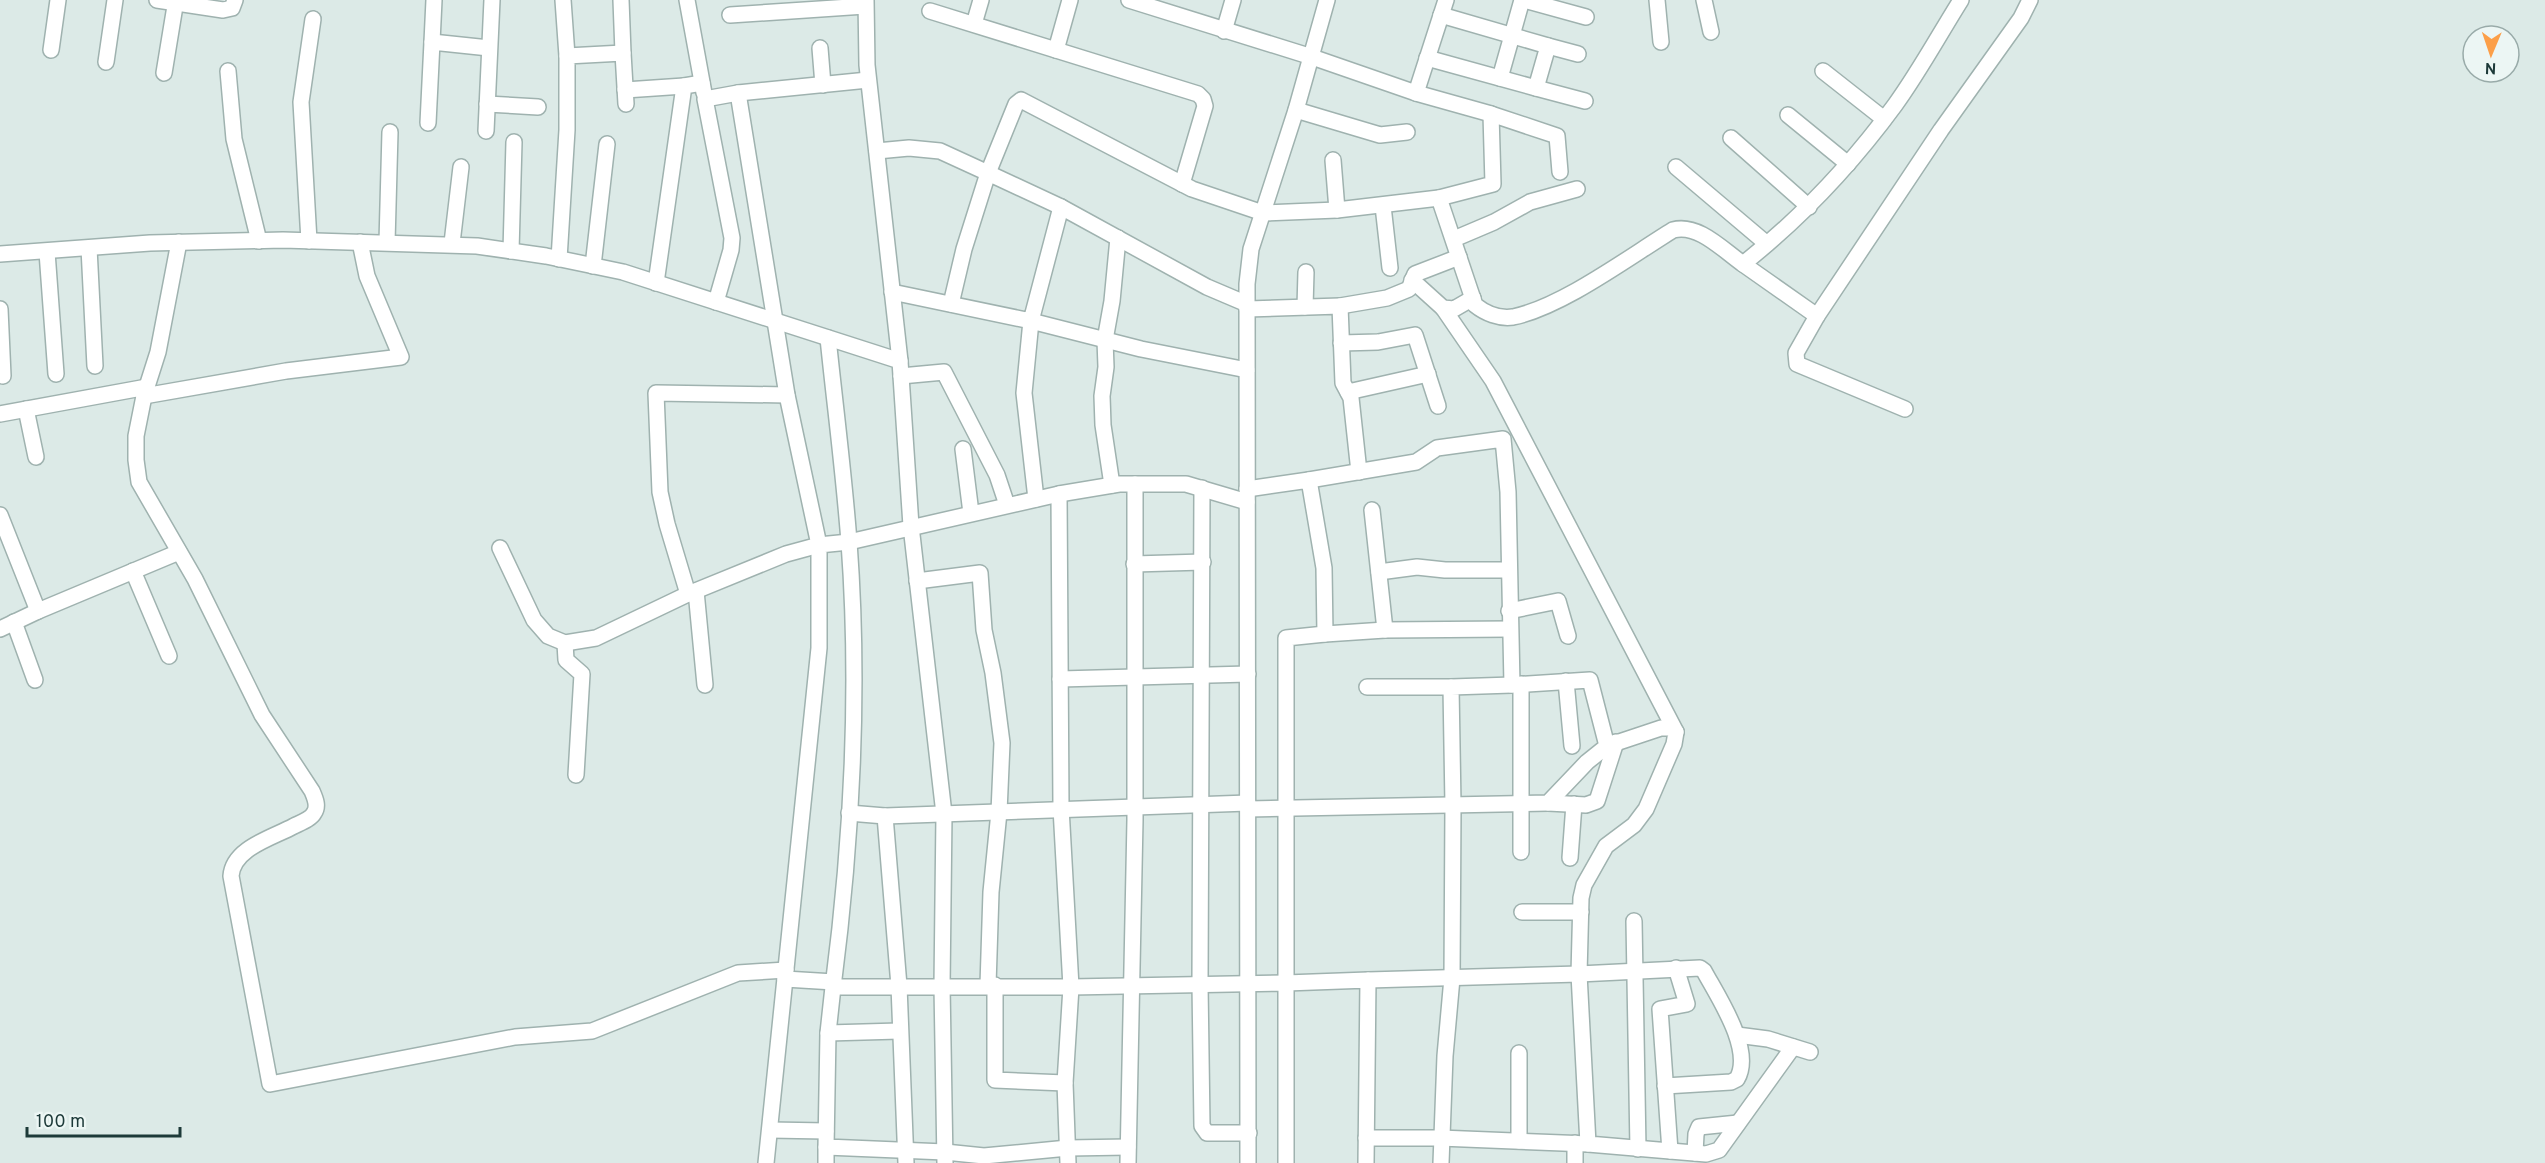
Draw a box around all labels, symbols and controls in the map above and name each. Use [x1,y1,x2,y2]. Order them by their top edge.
north arrow [2461,24,2521,84]
text: N [2484,57,2497,77]
scale bar [27,1100,180,1138]
text: 100 m [36,1111,85,1134]

